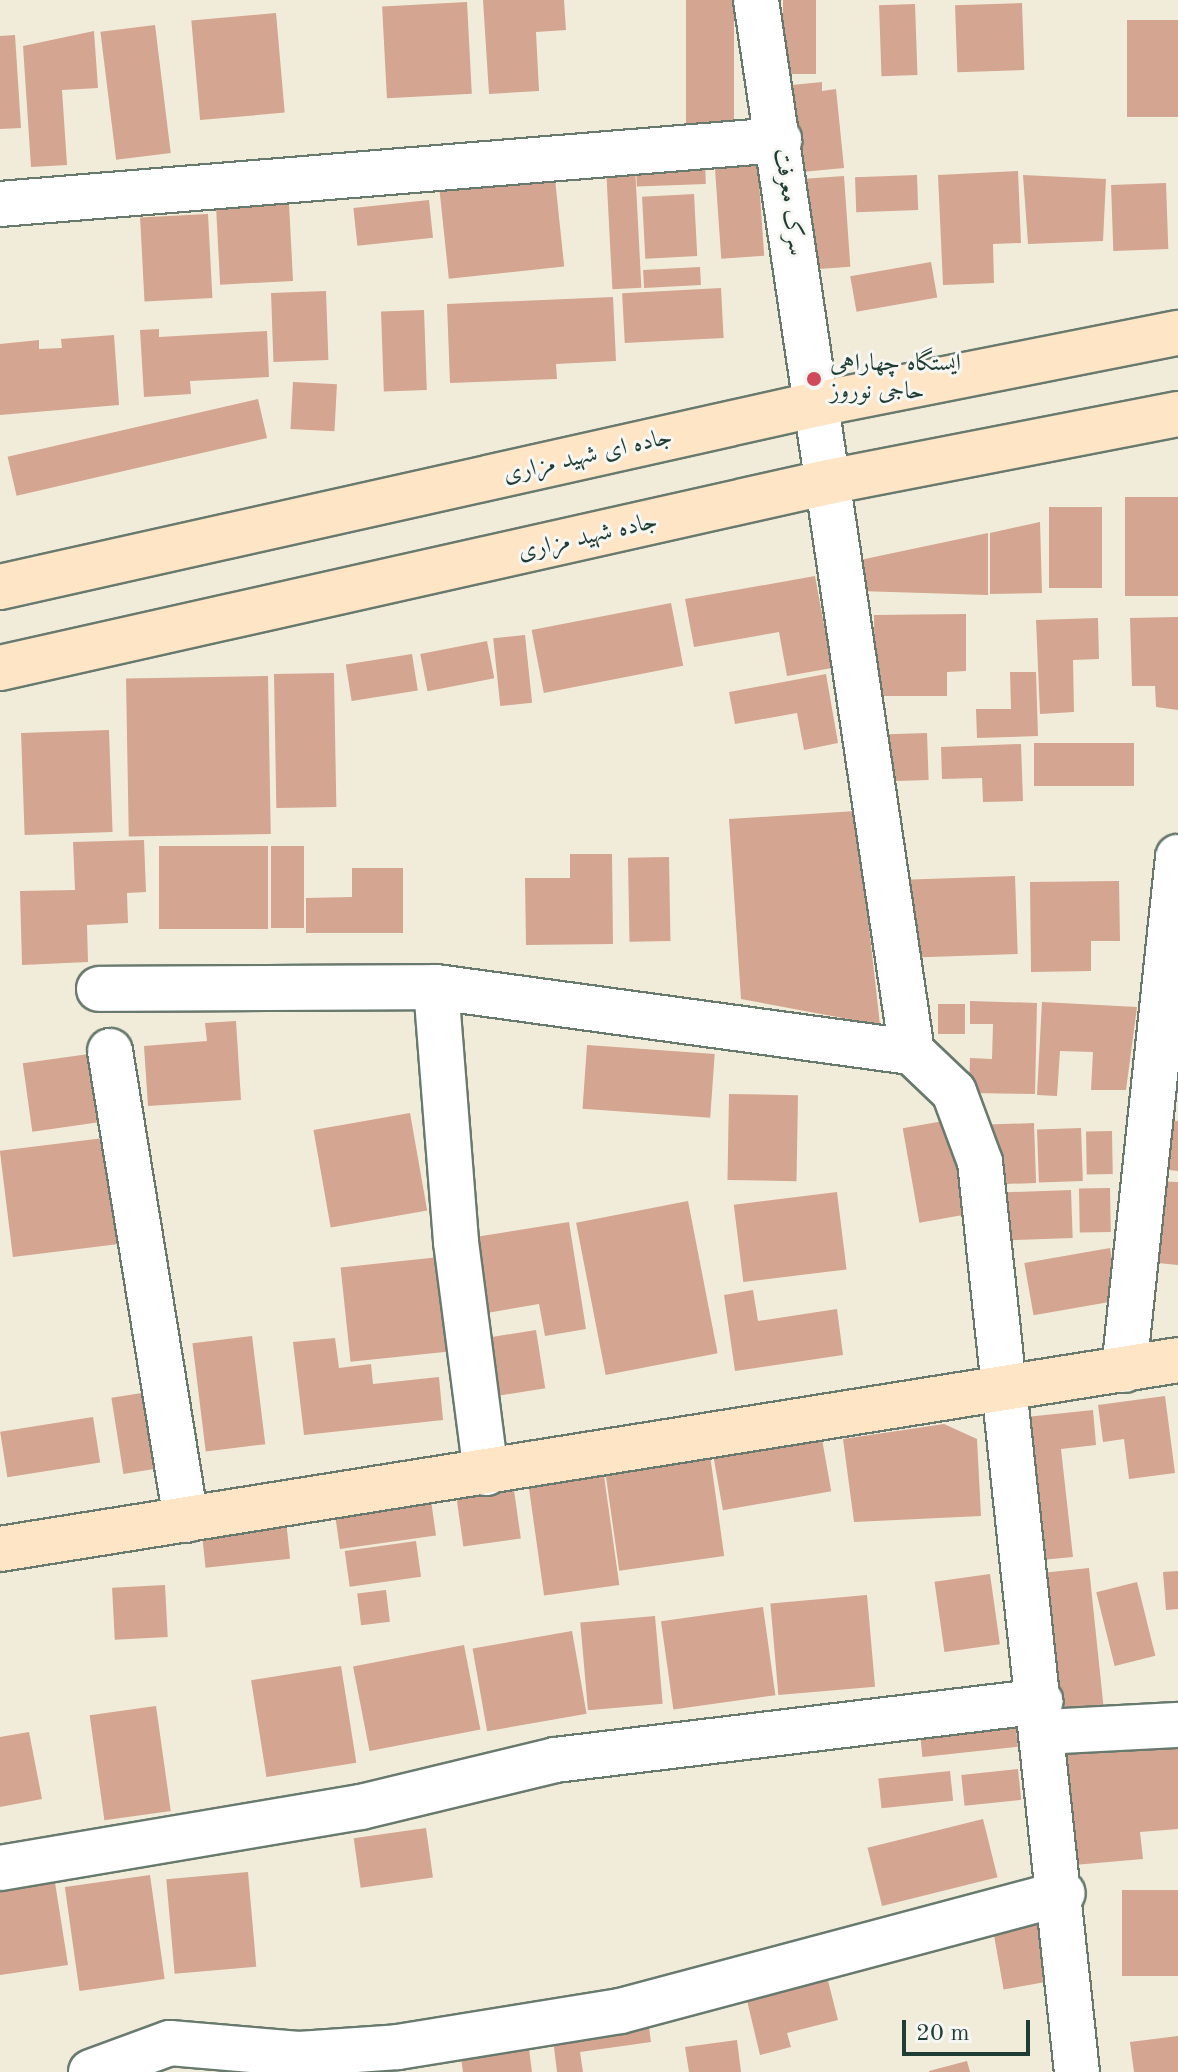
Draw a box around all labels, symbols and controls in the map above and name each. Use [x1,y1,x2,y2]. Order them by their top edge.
street label: سرک معرفت [766,146,810,258]
place label: ایستگاه چهاراهی حاجی نوروز [830,351,961,407]
marker: ایستگاه چهاراهی حاجی نوروز [805,370,823,388]
street label: جاده ای شهید مزاری [501,424,675,490]
street label: جاده شهید مزاری [515,508,661,568]
scale bar [906,2004,1034,2054]
text: 20 m [916,2022,970,2046]

